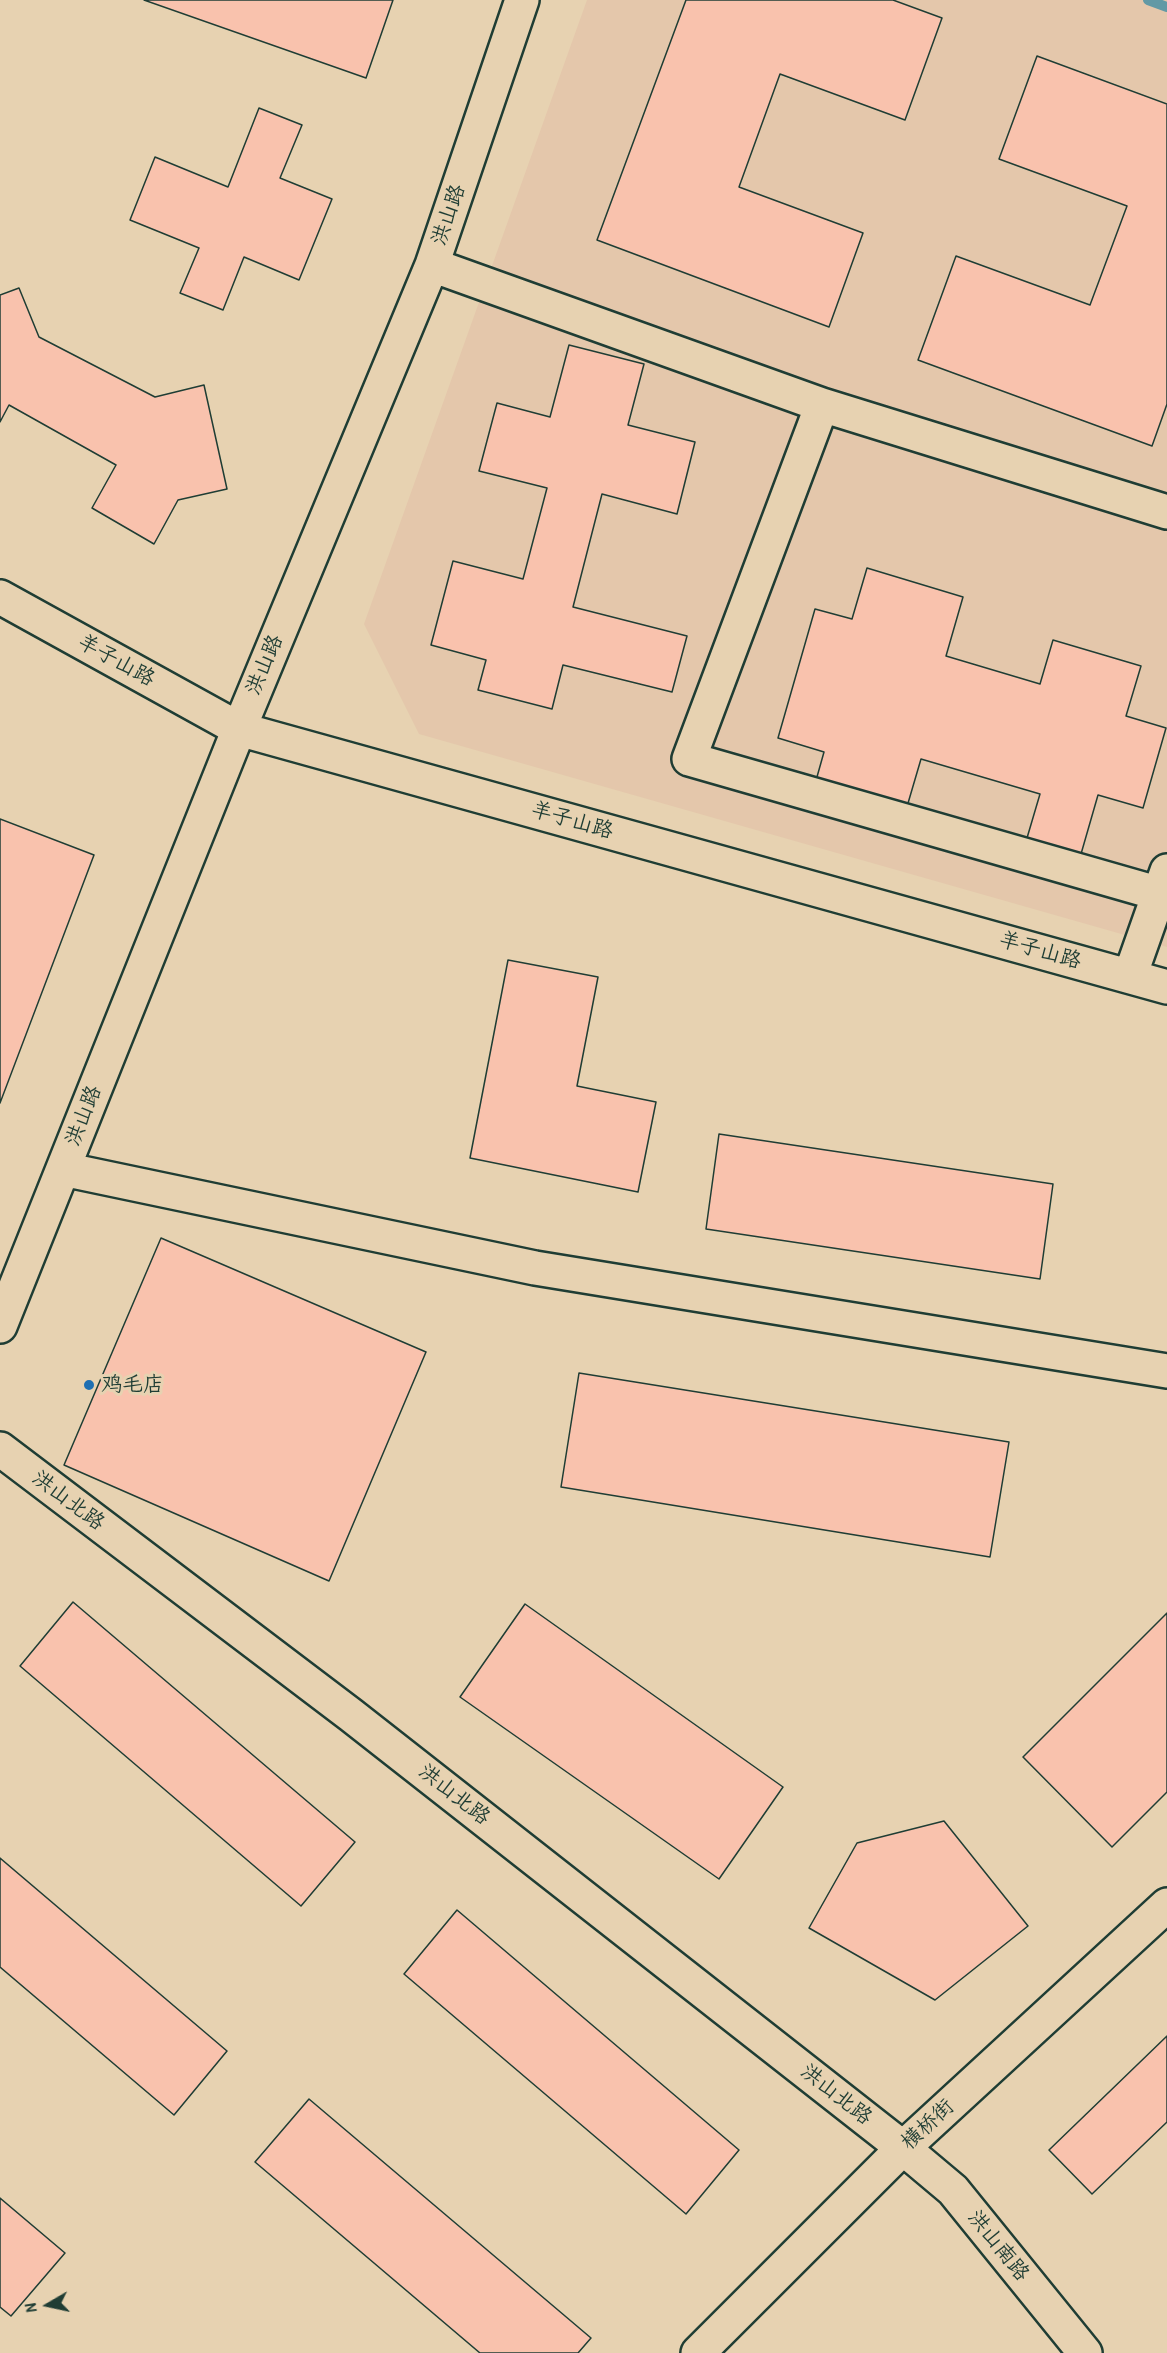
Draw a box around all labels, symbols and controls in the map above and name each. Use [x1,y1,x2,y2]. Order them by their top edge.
street label: 洪山路 [427,181,471,249]
street label: 羊子山路 [73,630,159,692]
street label: 洪山路 [241,631,289,699]
street label: 羊子山路 [528,797,616,845]
street label: 羊子山路 [996,927,1084,975]
street label: 洪山路 [61,1082,107,1150]
place label: 鸡毛店 [101,1372,164,1398]
marker: 鸡毛店 [82,1378,96,1392]
street label: 洪山北路 [27,1466,109,1536]
street label: 洪山北路 [413,1759,495,1831]
street label: 洪山北路 [795,2059,877,2131]
street label: 横桥街 [896,2094,960,2156]
street label: 洪山南路 [962,2205,1034,2287]
north arrow [18,2275,78,2335]
text: N [19,2302,42,2314]

